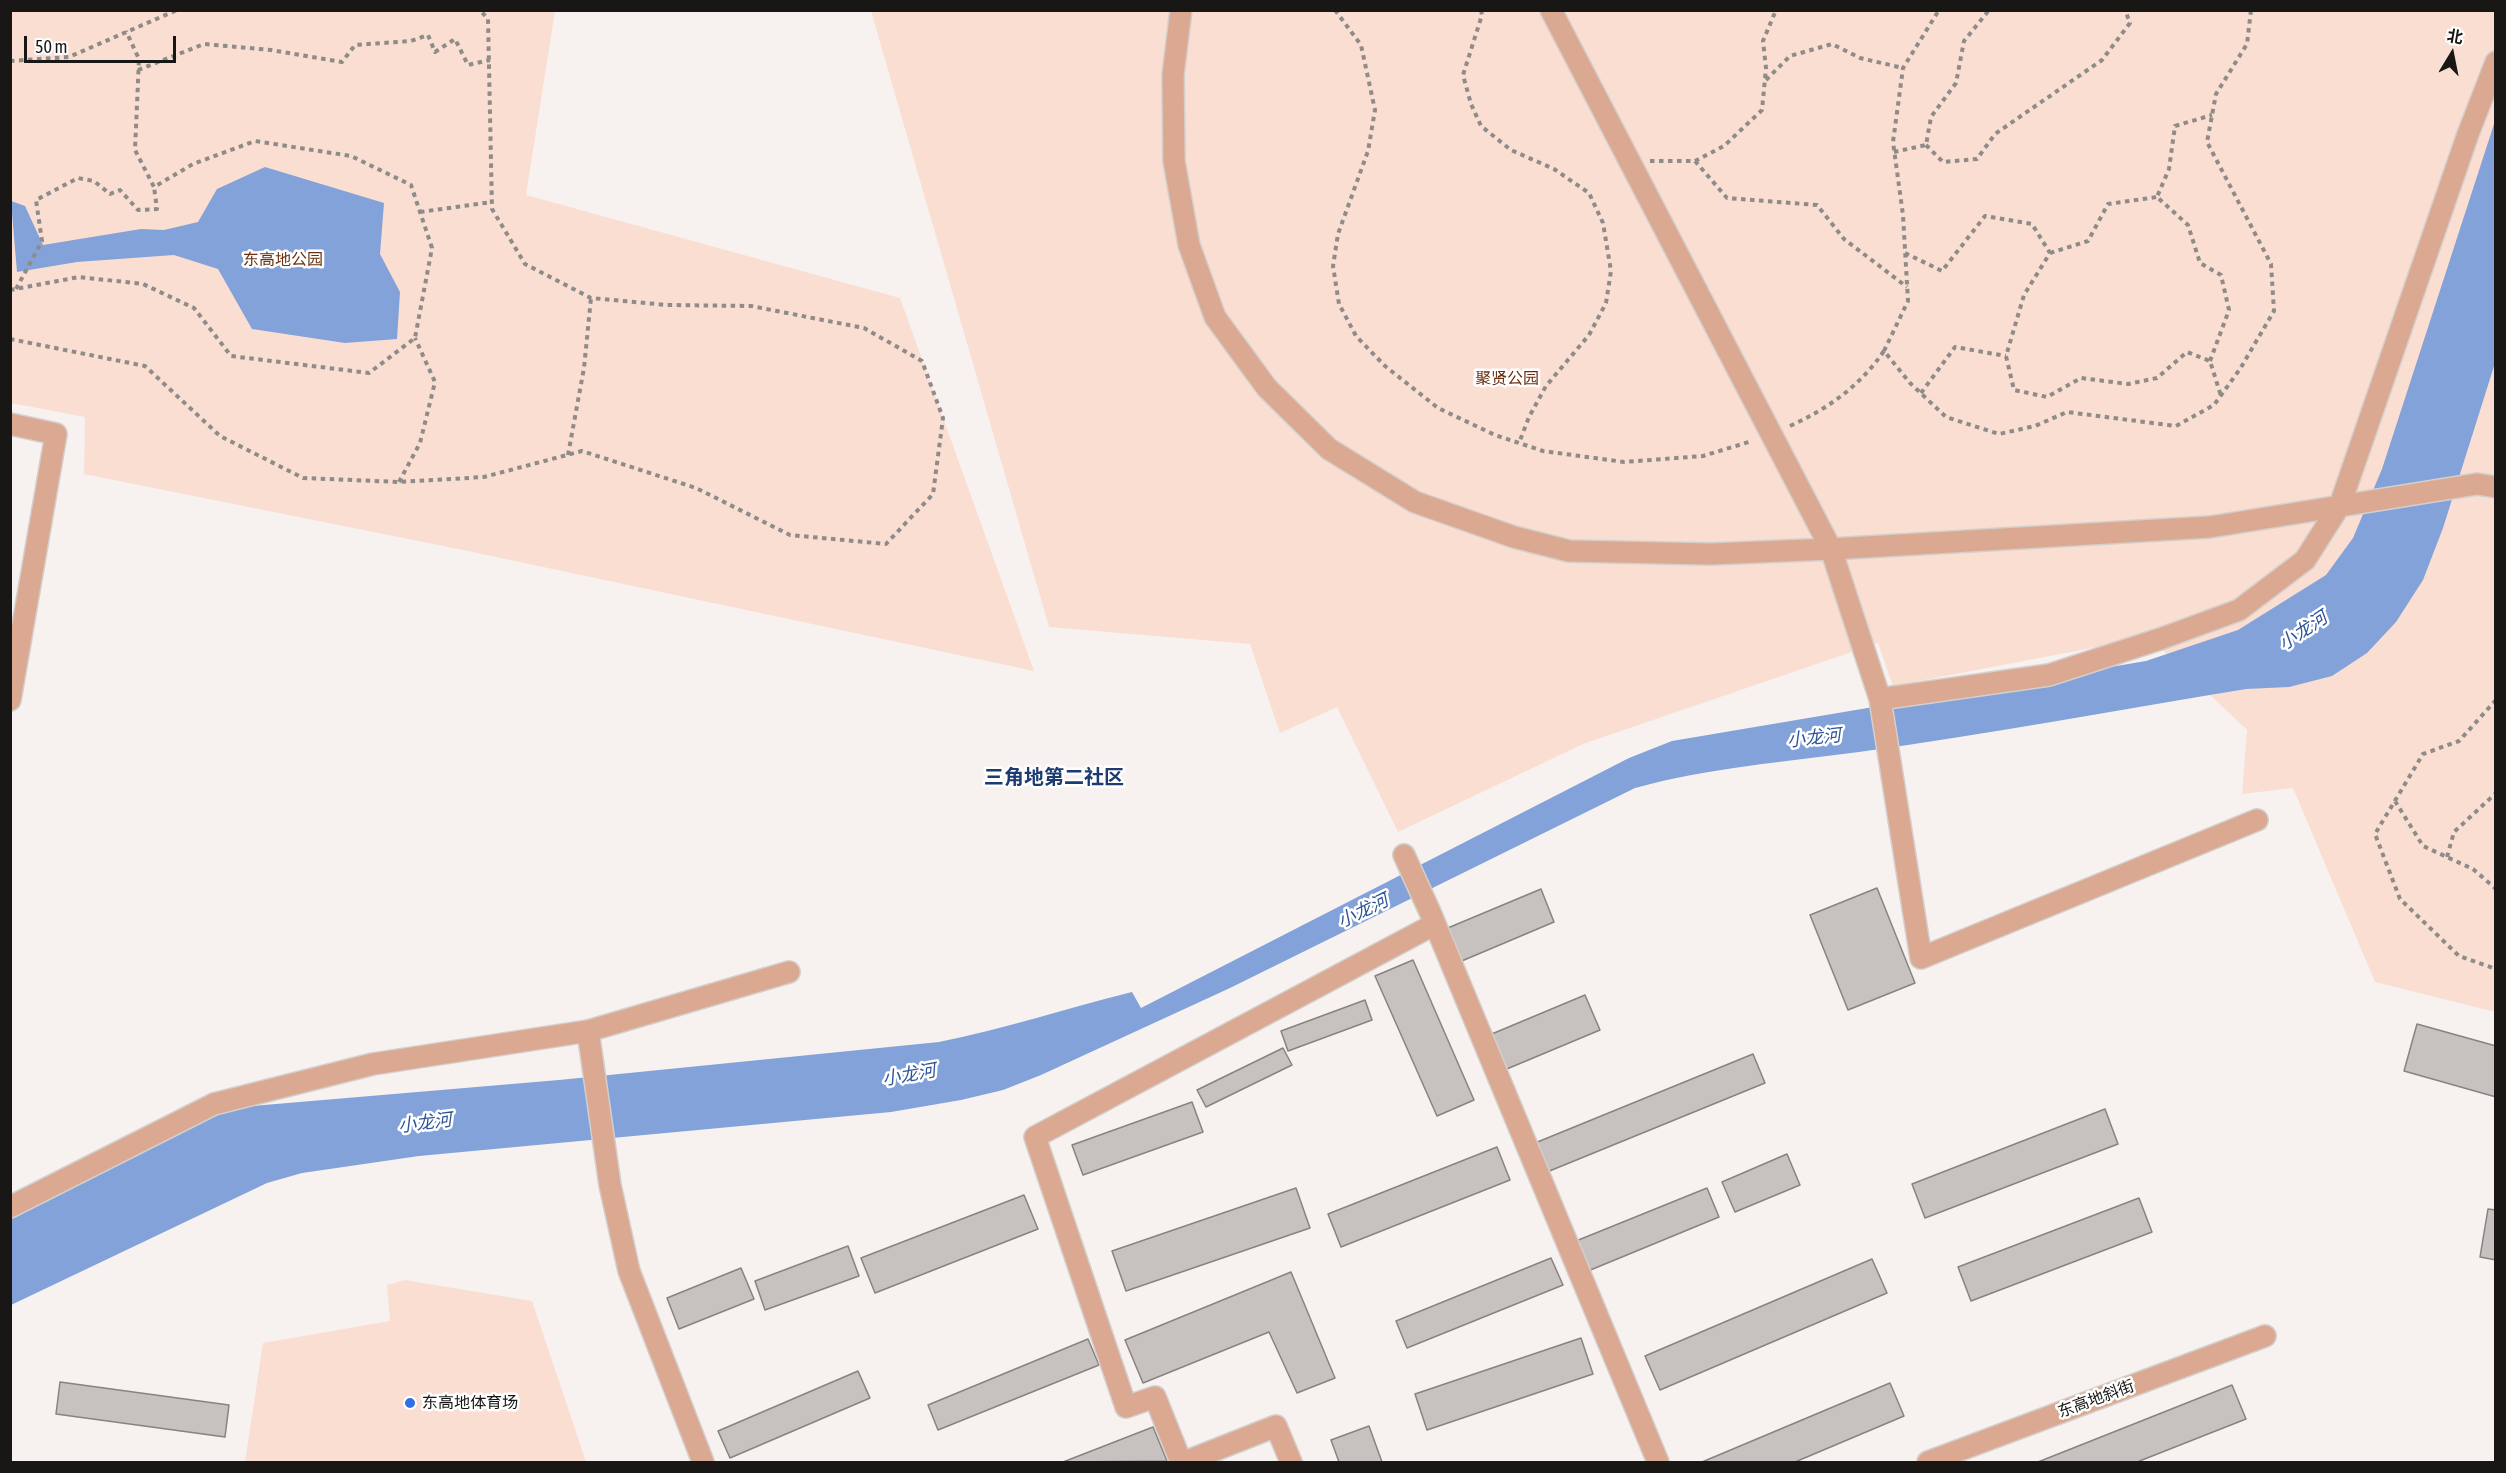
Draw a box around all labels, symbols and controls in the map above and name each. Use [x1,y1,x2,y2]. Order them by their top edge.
scale bar [27,24,178,62]
north arrow [2422,24,2482,84]
text: 北 [2446,26,2465,47]
text: 50 m [35,36,67,57]
park label: 东高地公园 [243,250,323,270]
park label: 聚贤公园 [1475,369,1539,389]
water label: 小龙河 [2275,607,2331,655]
water label: 小龙河 [1786,724,1842,752]
district label: 三角地第二社区 [984,766,1124,790]
water label: 小龙河 [1334,889,1392,933]
water label: 小龙河 [881,1060,937,1090]
water label: 小龙河 [397,1109,453,1137]
street label: 东高地斜街 [2055,1376,2137,1422]
place label: 东高地体育场 [422,1393,518,1413]
marker: 东高地体育场 [403,1396,417,1410]

